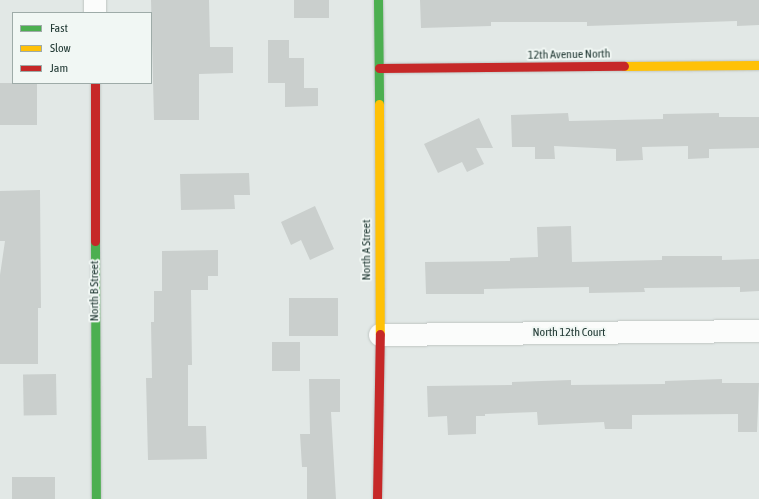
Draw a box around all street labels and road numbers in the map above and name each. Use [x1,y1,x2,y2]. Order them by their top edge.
street label: 12th Avenue North [528,47,610,63]
street label: North A Street [360,220,374,280]
street label: North B Street [88,261,102,321]
street label: North 12th Court [533,326,605,340]

